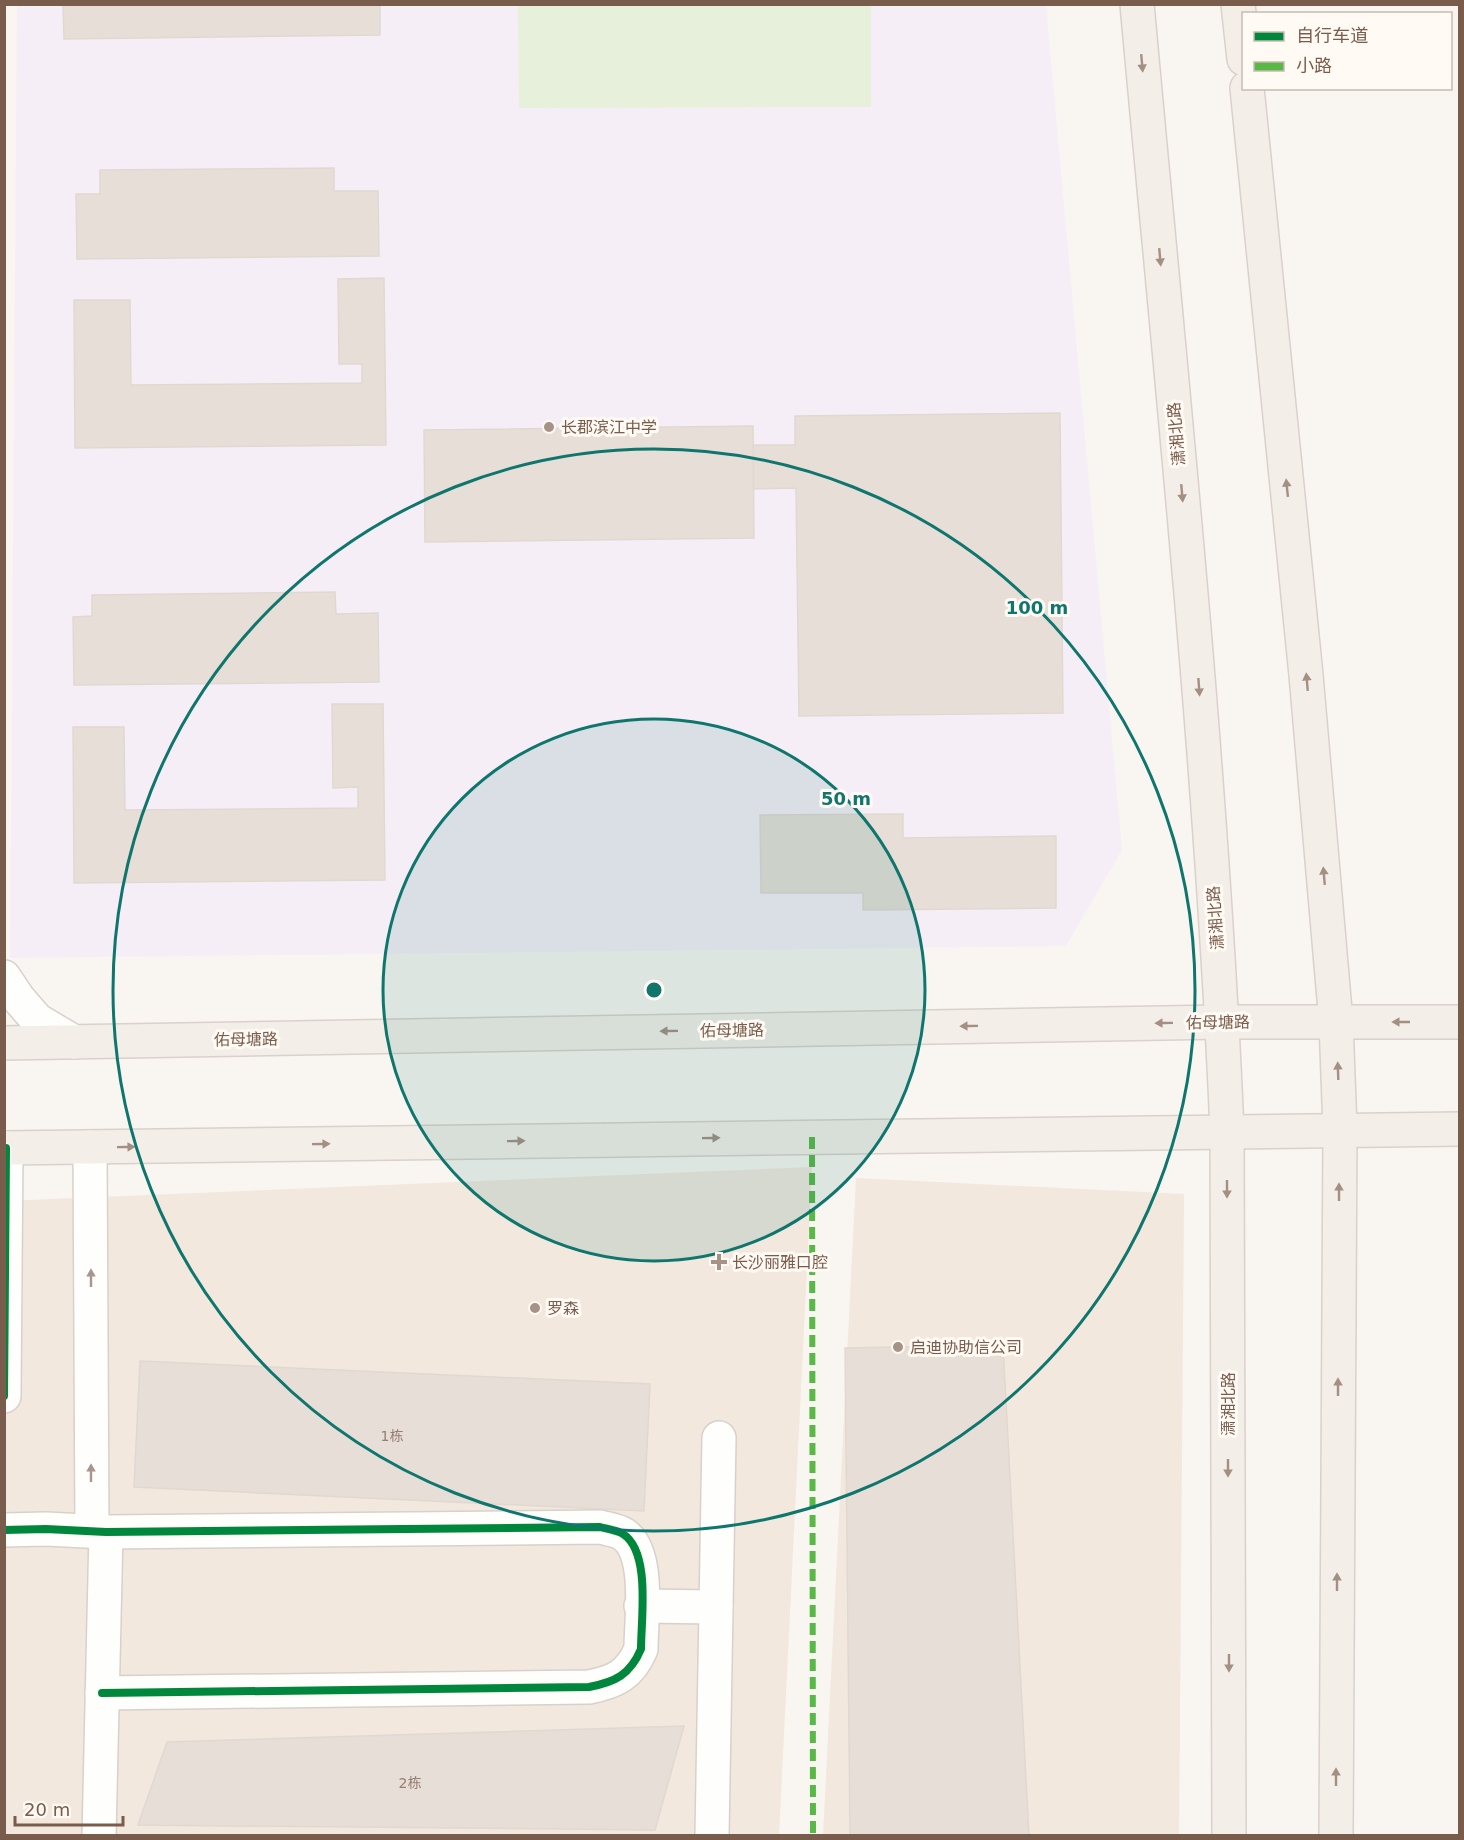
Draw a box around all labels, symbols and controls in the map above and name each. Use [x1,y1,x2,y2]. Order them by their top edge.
legend [1242,12,1452,90]
text: 自行车道 [1296,25,1368,46]
one-way arrow [1137,53,1147,72]
text: 小路 [1296,55,1332,76]
one-way arrow [1155,247,1165,266]
street label: 潇湘北路 [1164,401,1189,467]
place label: 长郡滨江中学 [561,418,657,437]
marker: 长郡滨江中学 [542,420,556,434]
one-way arrow [1282,478,1292,497]
one-way arrow [1177,483,1187,502]
text: 100 m [1006,597,1068,618]
one-way arrow [1302,672,1312,691]
one-way arrow [1194,678,1203,697]
text: 50 m [821,788,871,809]
one-way arrow [1319,867,1329,886]
street label: 潇湘北路 [1204,885,1227,951]
centre of rings [644,980,664,1000]
street label: 佑母塘路 [1186,1012,1250,1033]
one-way arrow [1392,1017,1411,1027]
one-way arrow [1155,1018,1174,1028]
street label: 佑母塘路 [700,1020,764,1041]
one-way arrow [960,1021,979,1031]
one-way arrow [660,1026,679,1036]
street label: 佑母塘路 [214,1029,278,1050]
one-way arrow [1333,1061,1343,1080]
one-way arrow [701,1133,720,1143]
one-way arrow [506,1136,525,1146]
one-way arrow [311,1139,330,1149]
one-way arrow [116,1142,135,1151]
one-way arrow [1222,1180,1232,1199]
one-way arrow [1334,1183,1344,1202]
marker: 长沙丽雅口腔 [710,1253,728,1271]
place label: 长沙丽雅口腔 [732,1253,828,1272]
one-way arrow [86,1268,96,1287]
place label: 罗森 [547,1299,579,1318]
marker: 罗森 [528,1301,542,1315]
place label: 启迪协助信公司 [910,1338,1022,1357]
marker: 启迪协助信公司 [891,1340,905,1354]
street label: 潇湘北路 [1219,1372,1238,1436]
one-way arrow [1333,1378,1343,1397]
house number: 1栋 [381,1428,403,1444]
one-way arrow [1223,1459,1233,1478]
one-way arrow [87,1463,96,1482]
one-way arrow [1332,1573,1342,1592]
one-way arrow [1224,1654,1234,1673]
one-way arrow [1331,1768,1341,1787]
house number: 2栋 [399,1775,421,1791]
scale bar [15,1789,123,1827]
text: 20 m [24,1799,70,1820]

